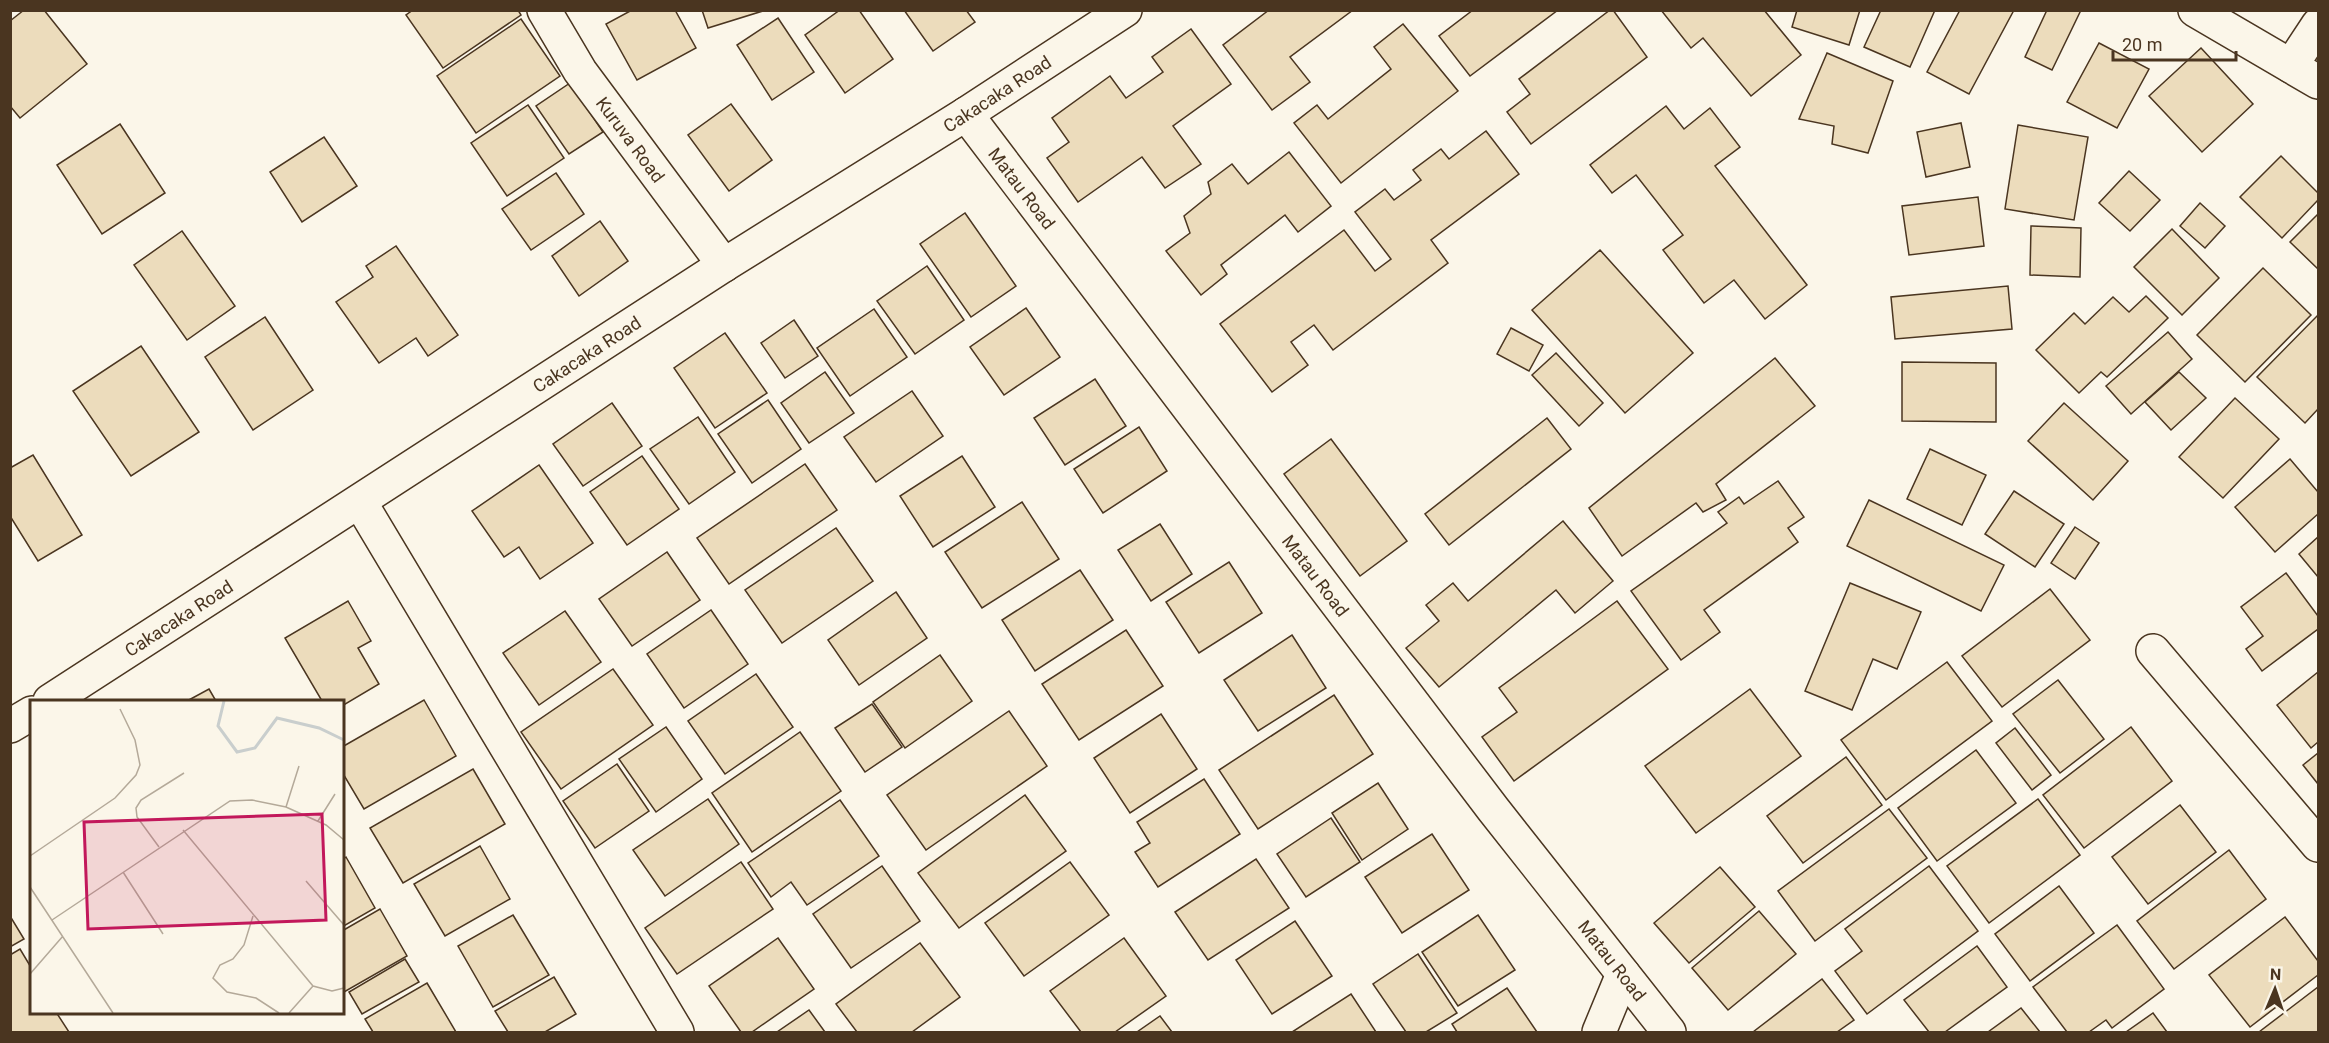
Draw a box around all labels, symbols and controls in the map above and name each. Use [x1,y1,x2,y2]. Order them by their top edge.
scale bar [2113,24,2236,62]
text: 20 m [2122,34,2162,55]
street label: Cakacaka Road [939,51,1055,136]
street label: Kuruva Road [592,92,669,186]
street label: Matau Road [985,143,1060,233]
street label: Cakacaka Road [529,311,644,397]
street label: Matau Road [1278,530,1353,620]
street label: Cakacaka Road [121,575,236,660]
inset map [30,700,344,1013]
street label: Matau Road [1574,916,1651,1005]
north arrow [2245,959,2305,1019]
text: N [2270,965,2281,984]

